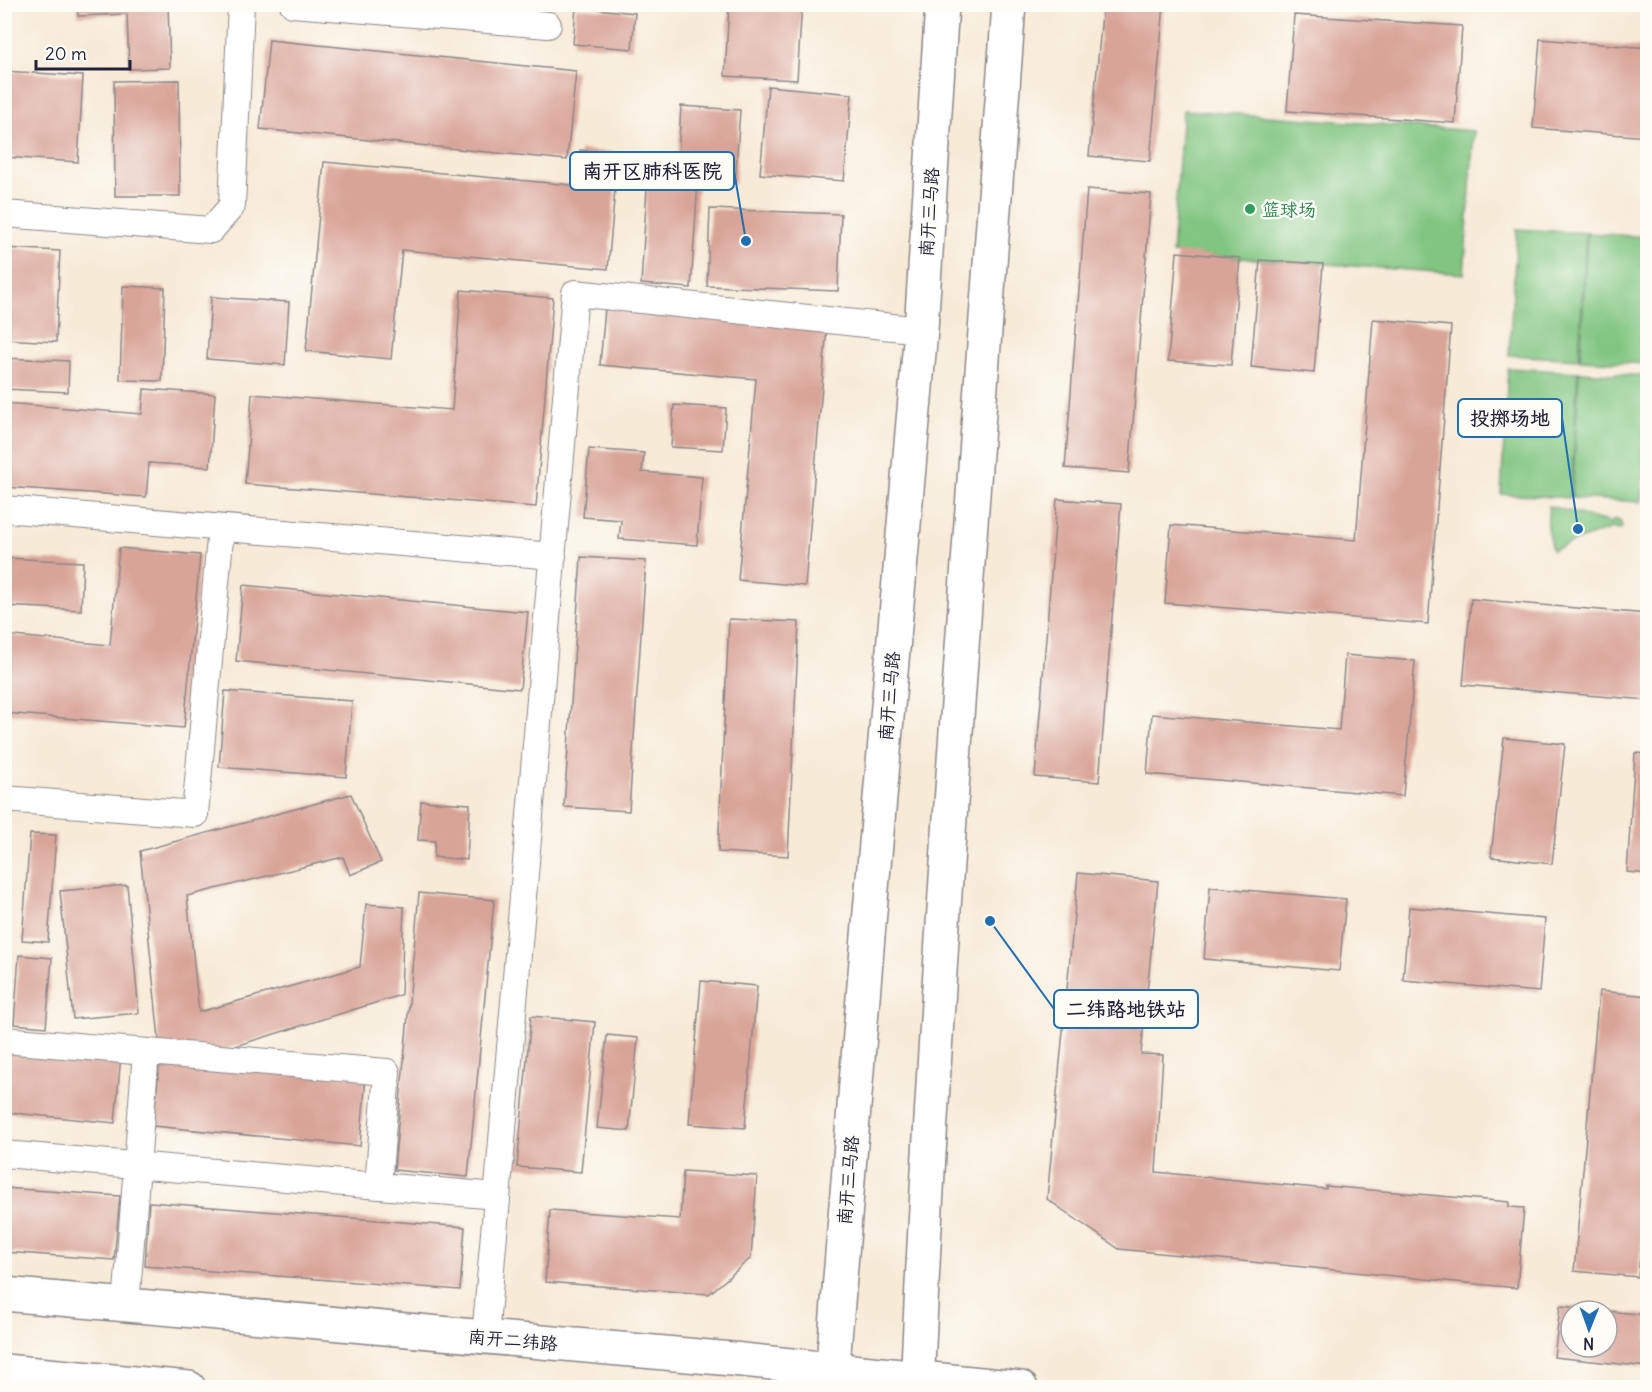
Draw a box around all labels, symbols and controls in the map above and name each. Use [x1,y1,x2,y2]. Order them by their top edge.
scale bar [36,33,130,71]
text: 20 m [45,42,87,65]
callout: 南开区肺科医院 [570,152,734,190]
text: 南开区肺科医院 [582,158,722,183]
street label: 南开三马路 [914,166,944,258]
place label: 篮球场 [1262,198,1316,221]
marker: 篮球场 [1243,202,1257,216]
callout: 投掷场地 [1458,399,1562,437]
text: 投掷场地 [1470,405,1550,430]
street label: 南开三马路 [874,650,904,742]
callout: 二纬路地铁站 [1054,990,1198,1028]
text: 二纬路地铁站 [1066,996,1186,1021]
street label: 南开三马路 [833,1134,863,1226]
north arrow [1559,1299,1619,1359]
street label: 南开二纬路 [467,1325,559,1355]
text: N [1583,1334,1594,1354]

